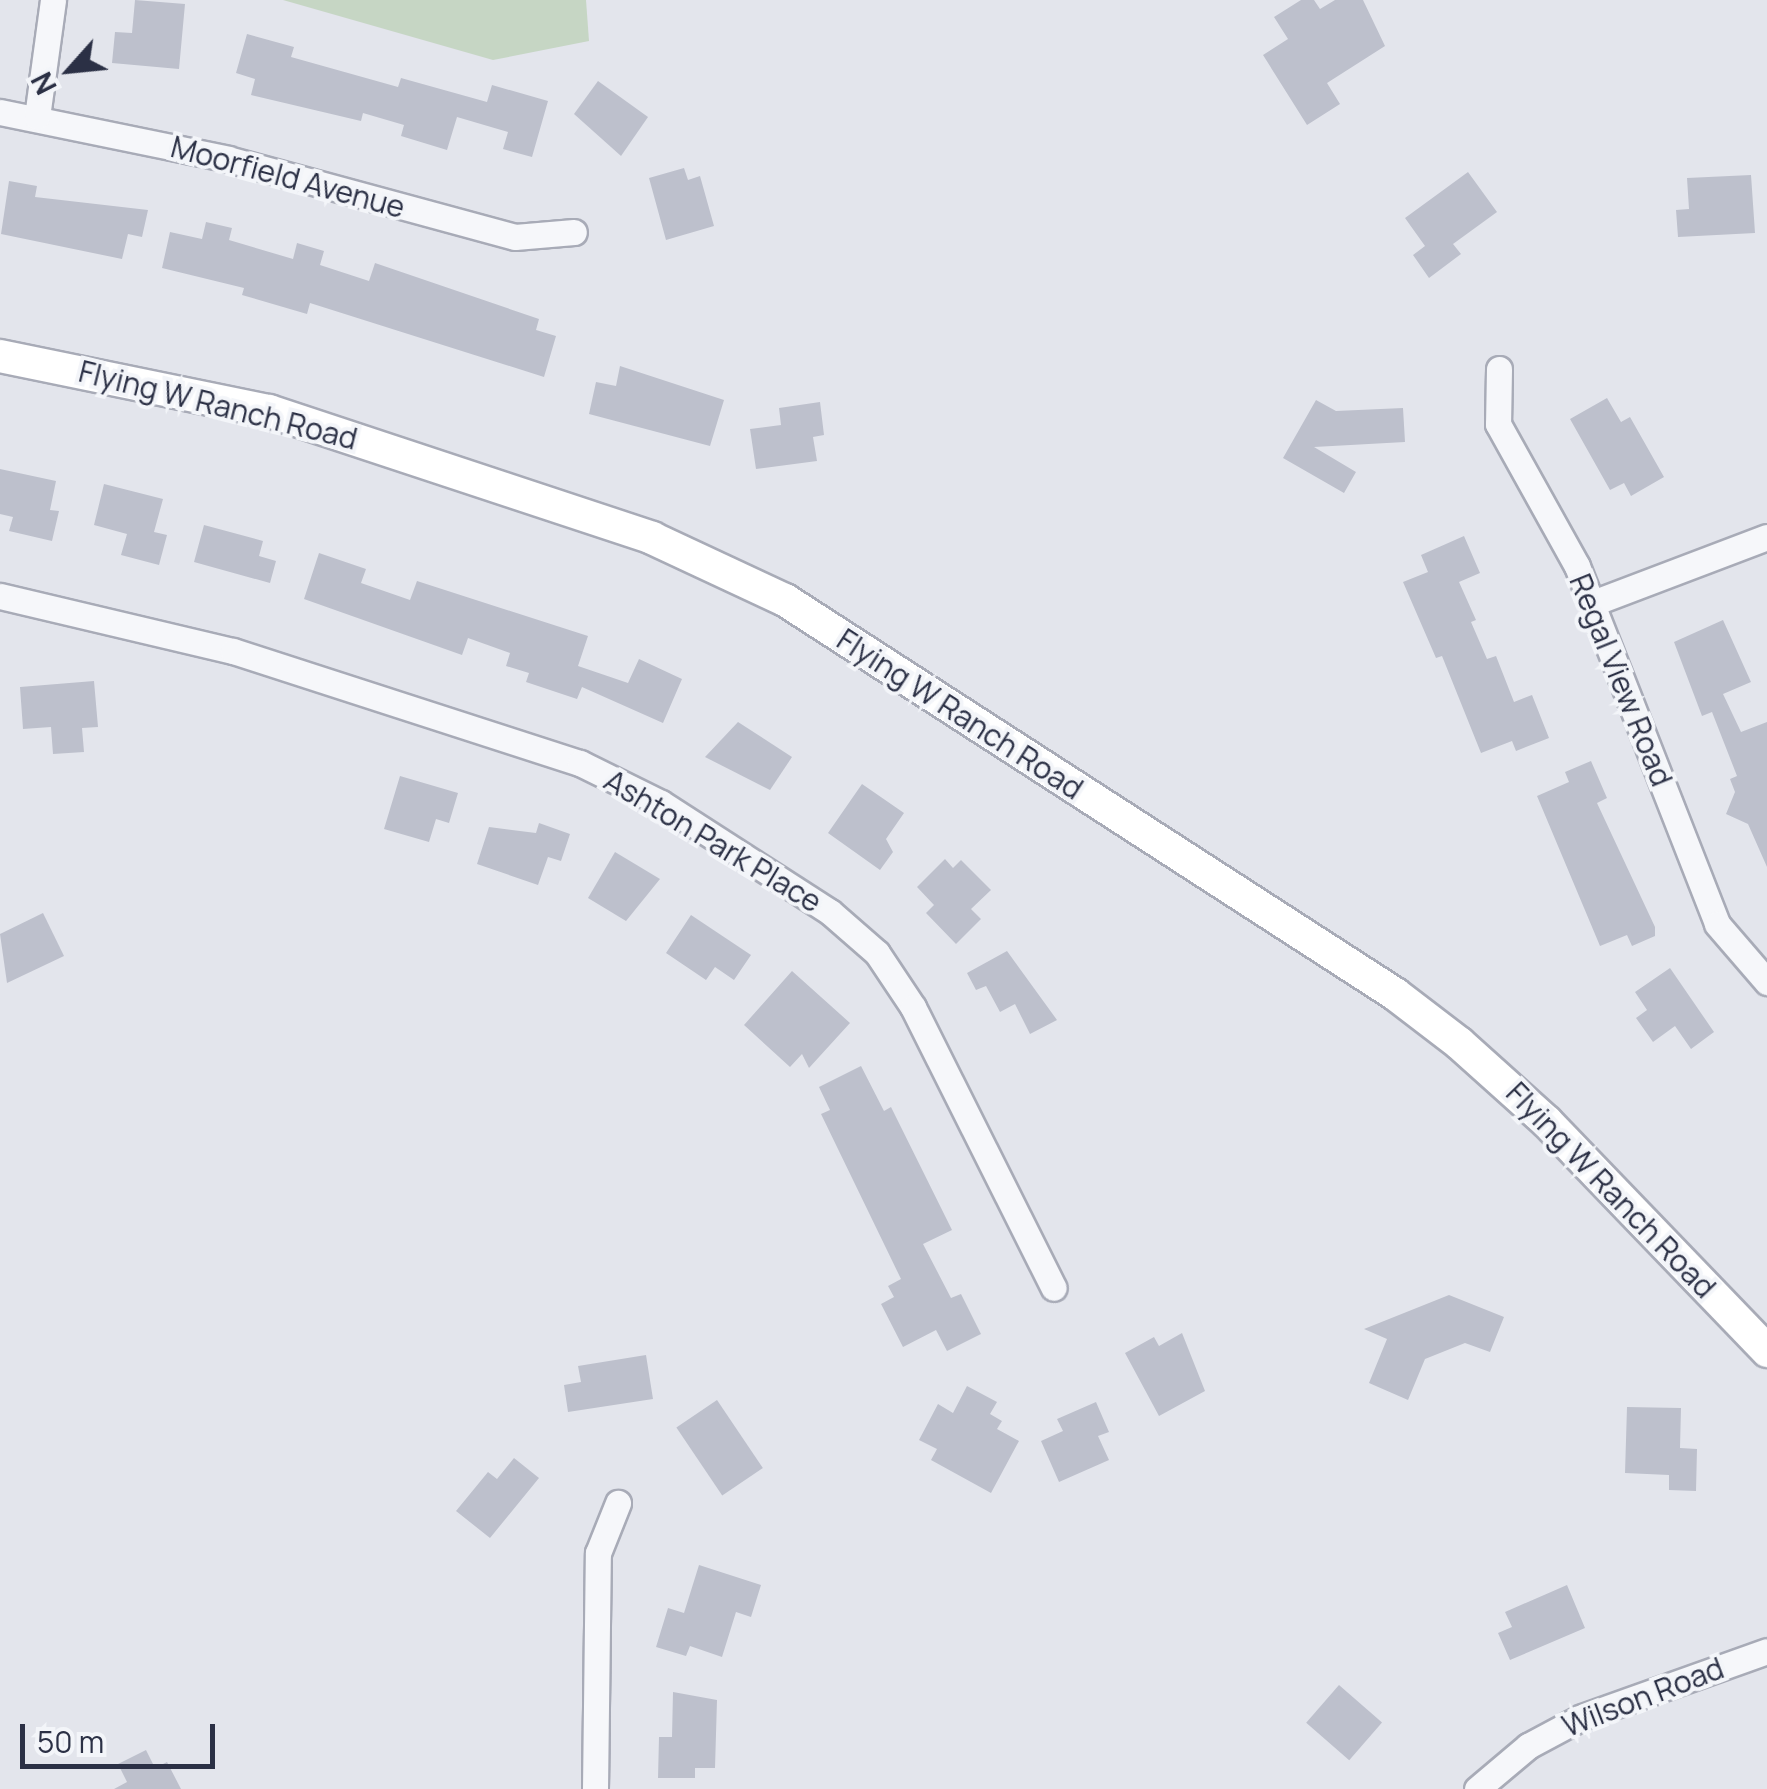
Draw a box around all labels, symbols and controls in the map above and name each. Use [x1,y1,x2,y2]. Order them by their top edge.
north arrow [20,20,120,120]
text: N [22,66,65,101]
street label: Moorfield Avenue [167,128,409,226]
street label: Flying W Ranch Road [75,353,361,457]
street label: Regal View Road [1562,569,1680,791]
street label: Flying W Ranch Road [831,621,1089,807]
street label: Ashton Park Place [598,762,828,920]
street label: Flying W Ranch Road [1499,1075,1723,1305]
street label: Wilson Road [1557,1650,1729,1744]
scale bar [25,1704,220,1766]
text: 50 m [37,1721,104,1762]

